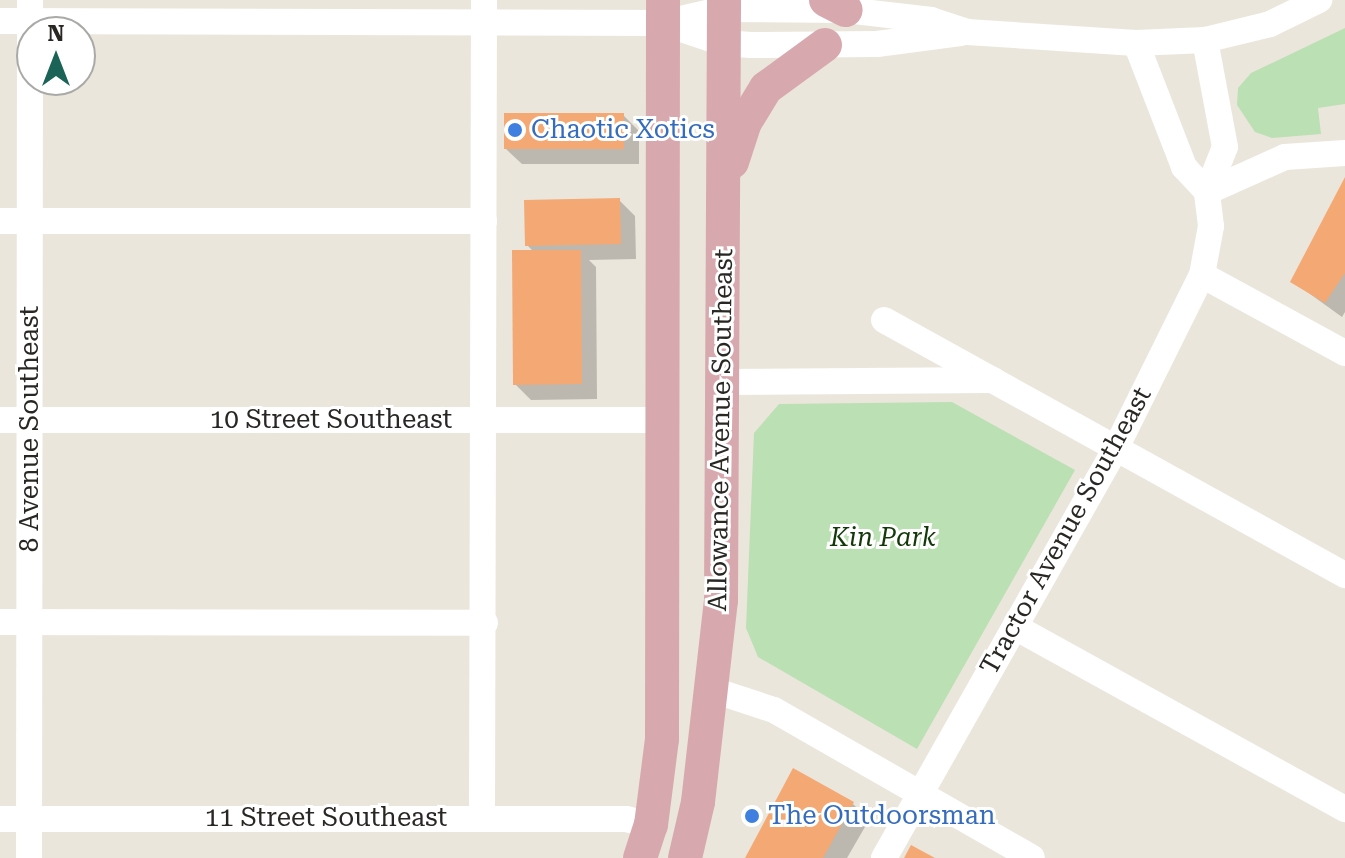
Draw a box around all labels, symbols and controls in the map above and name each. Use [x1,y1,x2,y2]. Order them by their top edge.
north arrow [16,16,96,96]
text: N [48,21,64,46]
place label: Chaotic Xotics [531,114,715,146]
marker: Chaotic Xotics [506,121,524,139]
street label: Allowance Avenue Southeast [702,248,740,612]
street label: 8 Avenue Southeast [14,306,46,552]
street label: Tractor Avenue Southeast [974,382,1158,680]
street label: 10 Street Southeast [210,404,452,436]
park label: Kin Park [830,522,936,554]
place label: The Outdoorsman [768,800,996,832]
street label: 11 Street Southeast [205,802,447,834]
marker: The Outdoorsman [743,807,761,825]

